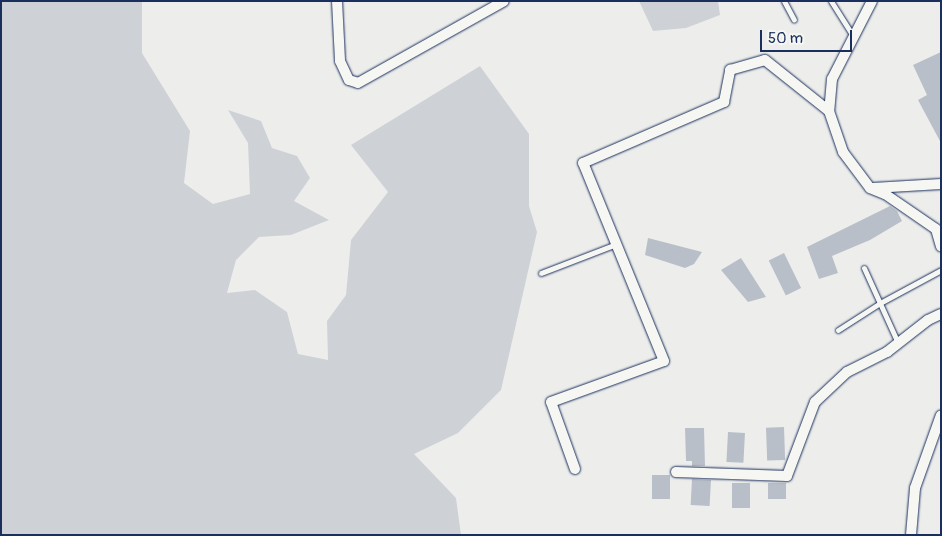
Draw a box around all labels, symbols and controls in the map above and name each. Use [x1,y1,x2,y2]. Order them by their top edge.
scale bar [762,20,854,52]
text: 50 m [768,29,803,48]

